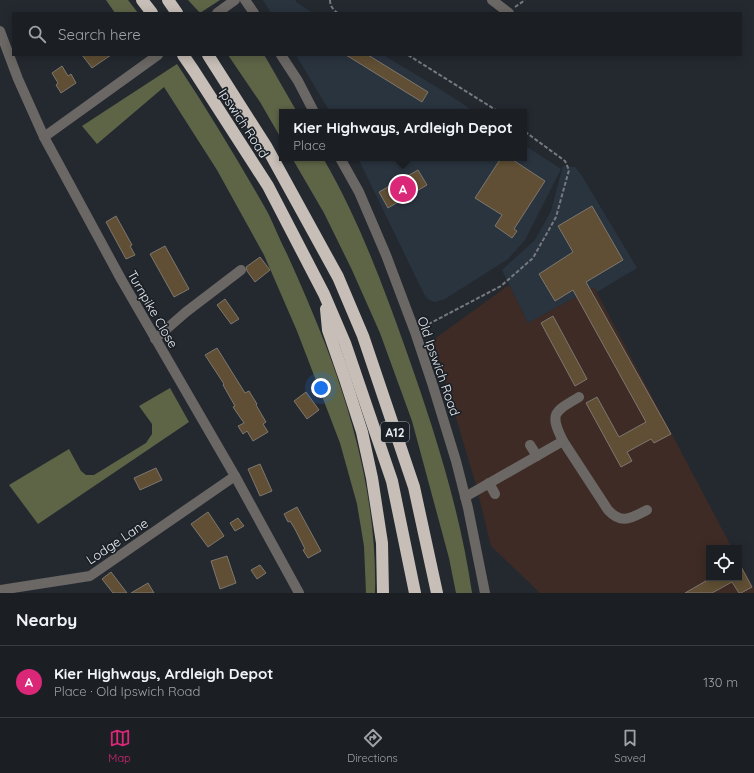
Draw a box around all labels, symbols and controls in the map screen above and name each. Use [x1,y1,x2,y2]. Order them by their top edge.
search box [12,12,742,56]
icon: search [26,23,48,45]
text: Search here [58,25,141,44]
street label: Ipswich Road [216,85,272,161]
popup [279,109,527,161]
text: Kier Highways, Ardleigh Depot [293,118,513,137]
text: Place [293,137,326,153]
pin: A [390,174,416,204]
street label: Turnpike Close [124,267,182,351]
street label: Old Ipswich Road [415,314,463,418]
your location [311,378,331,398]
road number: A12 [381,422,409,442]
street label: Lodge Lane [83,515,151,567]
map controls [706,545,742,581]
button: locate [706,545,742,581]
text: Nearby [16,609,77,630]
text: Kier Highways, Ardleigh Depot [54,664,273,683]
text: A [25,674,33,690]
text: 130 m [703,674,738,690]
text: Place · Old Ipswich Road [54,683,200,699]
tab: Map [108,727,131,765]
tab: Directions [347,727,398,765]
tab: Saved [614,727,646,765]

